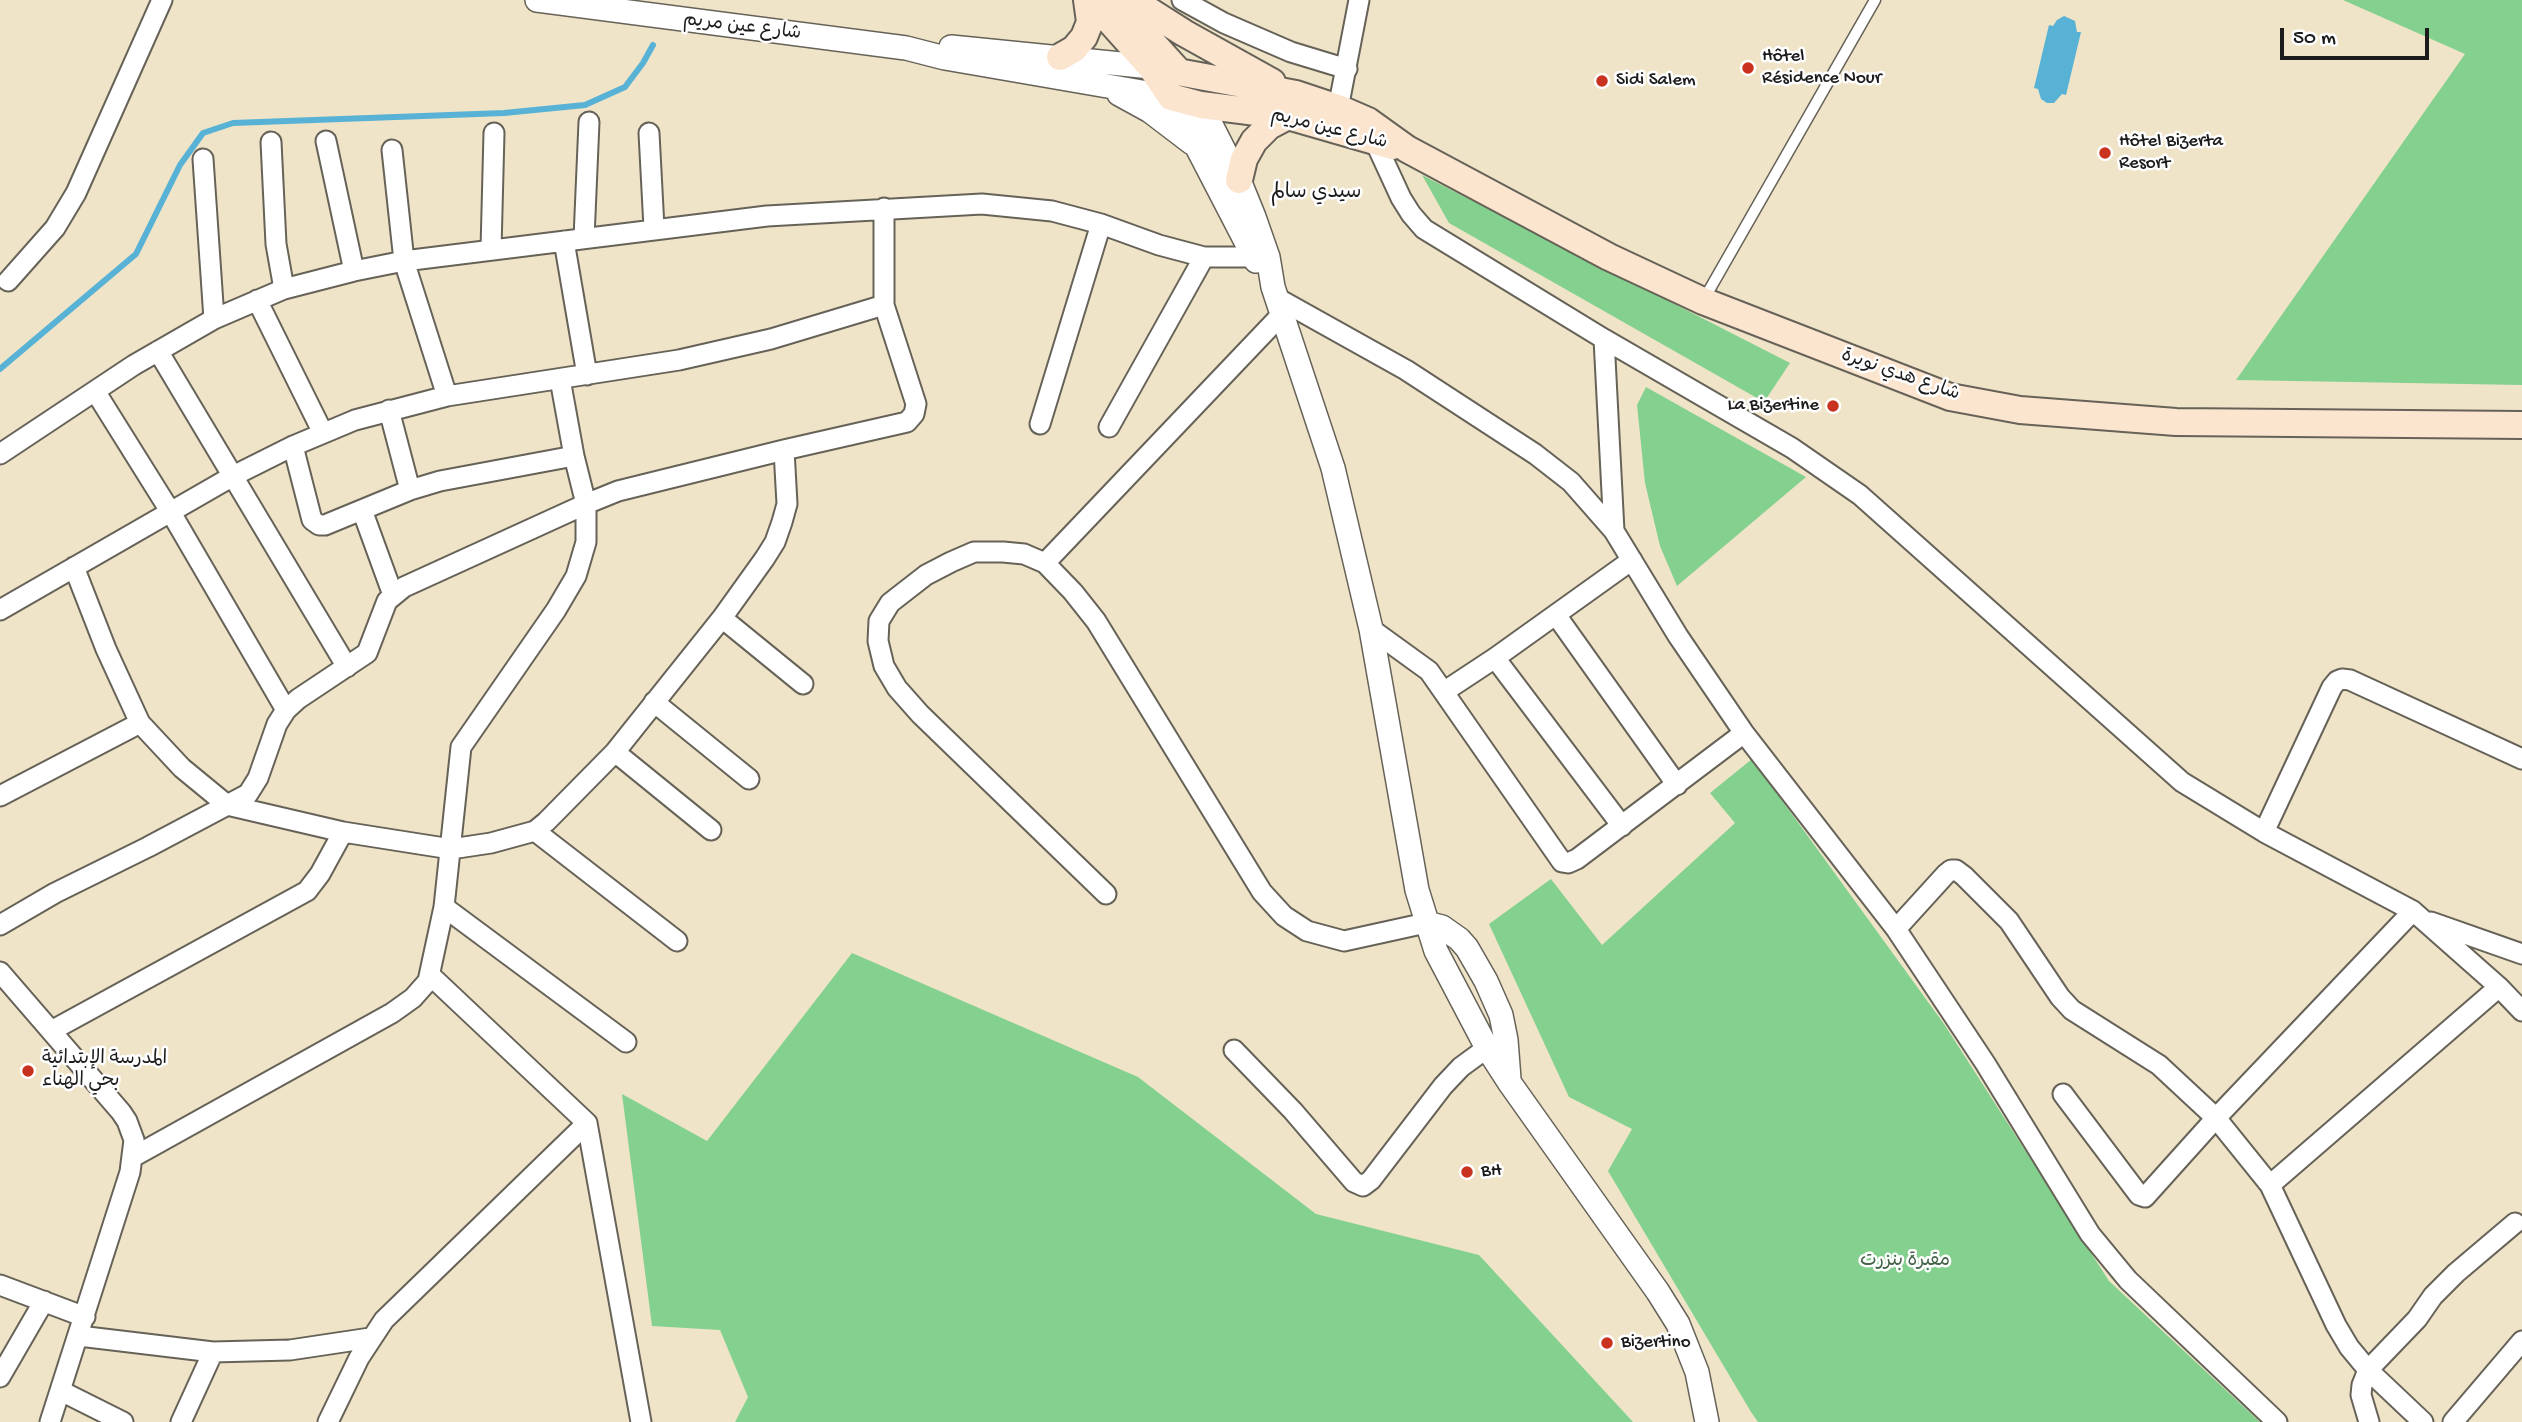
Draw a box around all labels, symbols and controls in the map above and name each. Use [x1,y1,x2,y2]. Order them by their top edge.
street label: شارع عين مريم [682,9,802,47]
scale bar [2284,14,2433,58]
text: 50 m [2293,27,2336,52]
place label: Hôtel Résidence Nour [1762,46,1882,90]
marker: Hôtel Résidence Nour [1740,60,1756,76]
place label: Sidi Salem [1616,70,1696,92]
marker: Sidi Salem [1594,73,1610,89]
street label: شارع عين مريم [1269,105,1389,155]
place label: Hôtel Bizerta Resort [2119,131,2223,175]
marker: Hôtel Bizerta Resort [2097,145,2113,161]
district label: سيدي سالم [1270,181,1362,207]
street label: شارع هدي نويرة [1838,345,1962,407]
place label: La Bizertine [1728,395,1819,417]
marker: La Bizertine [1825,398,1841,414]
place label: المدرسة الإبتدائية بحي الهناء [42,1049,167,1093]
marker: المدرسة الإبتدائية بحي الهناء [20,1063,36,1079]
place label: BH [1481,1161,1502,1183]
marker: BH [1459,1164,1475,1180]
park label: مقبرة بنزرت [1860,1251,1950,1273]
place label: Bizertino [1621,1332,1691,1354]
marker: Bizertino [1599,1335,1615,1351]

